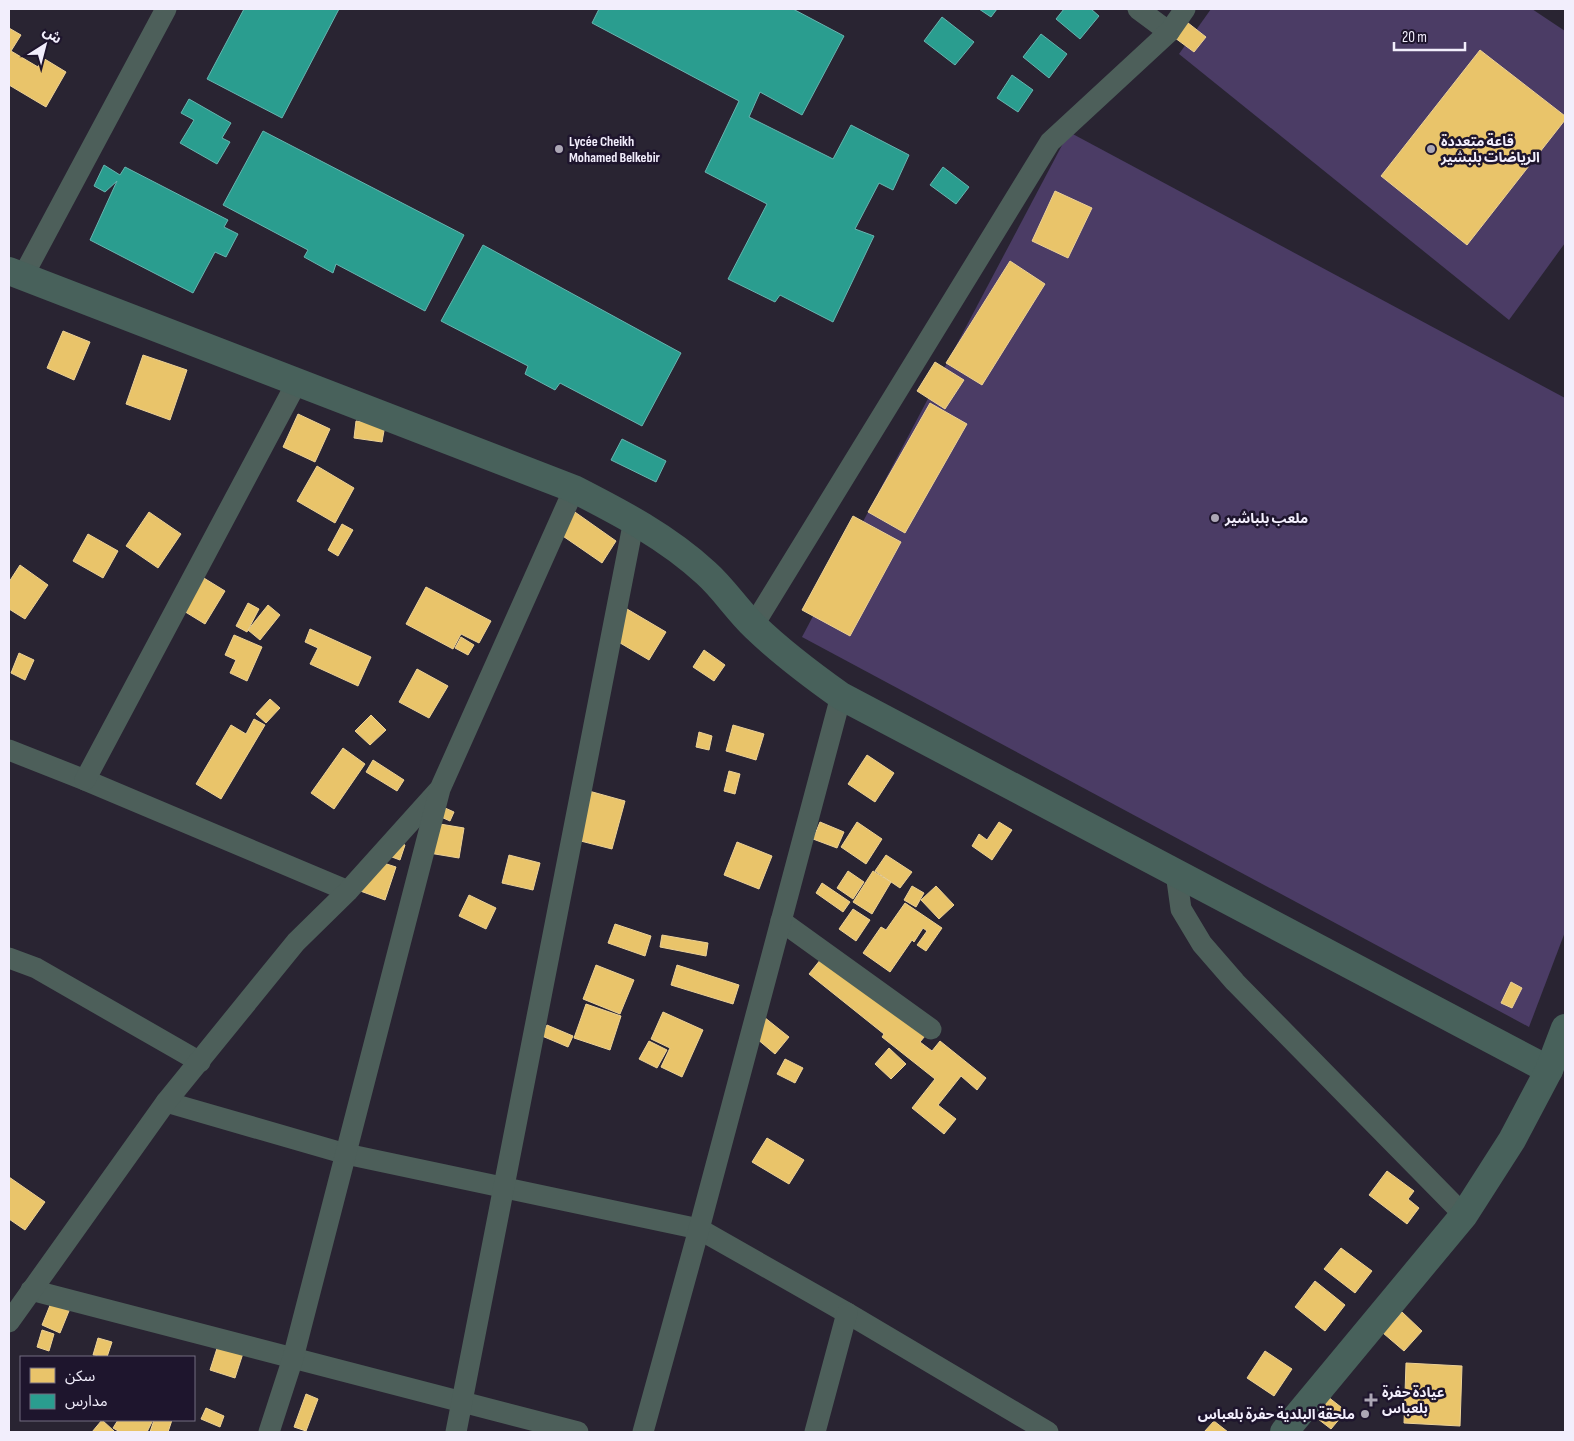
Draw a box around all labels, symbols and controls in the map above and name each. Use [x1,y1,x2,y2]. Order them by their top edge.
north arrow [20,20,70,70]
scale bar [1394,20,1465,52]
text: ش [40,22,65,47]
text: 20 m [1402,28,1427,47]
place label: Lycée Cheikh Mohamed Belkebir [569,133,660,166]
place label: قاعة متعددة الرياضات بلبشير [1440,133,1540,166]
marker: Lycée Cheikh Mohamed Belkebir [553,143,565,155]
marker: قاعة متعددة الرياضات بلبشير [1425,143,1437,155]
place label: ملعب بلباشير [1224,510,1308,527]
marker: ملعب بلباشير [1209,512,1221,524]
legend [20,1356,195,1421]
text: سكن [65,1367,96,1386]
place label: عيادة حفرة بلعباس [1382,1384,1445,1417]
text: مدارس [65,1392,108,1411]
marker: عيادة حفرة بلعباس [1364,1393,1378,1407]
place label: ملحقة البلدية حفرة بلعباس [1198,1406,1355,1423]
marker: ملحقة البلدية حفرة بلعباس [1359,1408,1371,1420]

